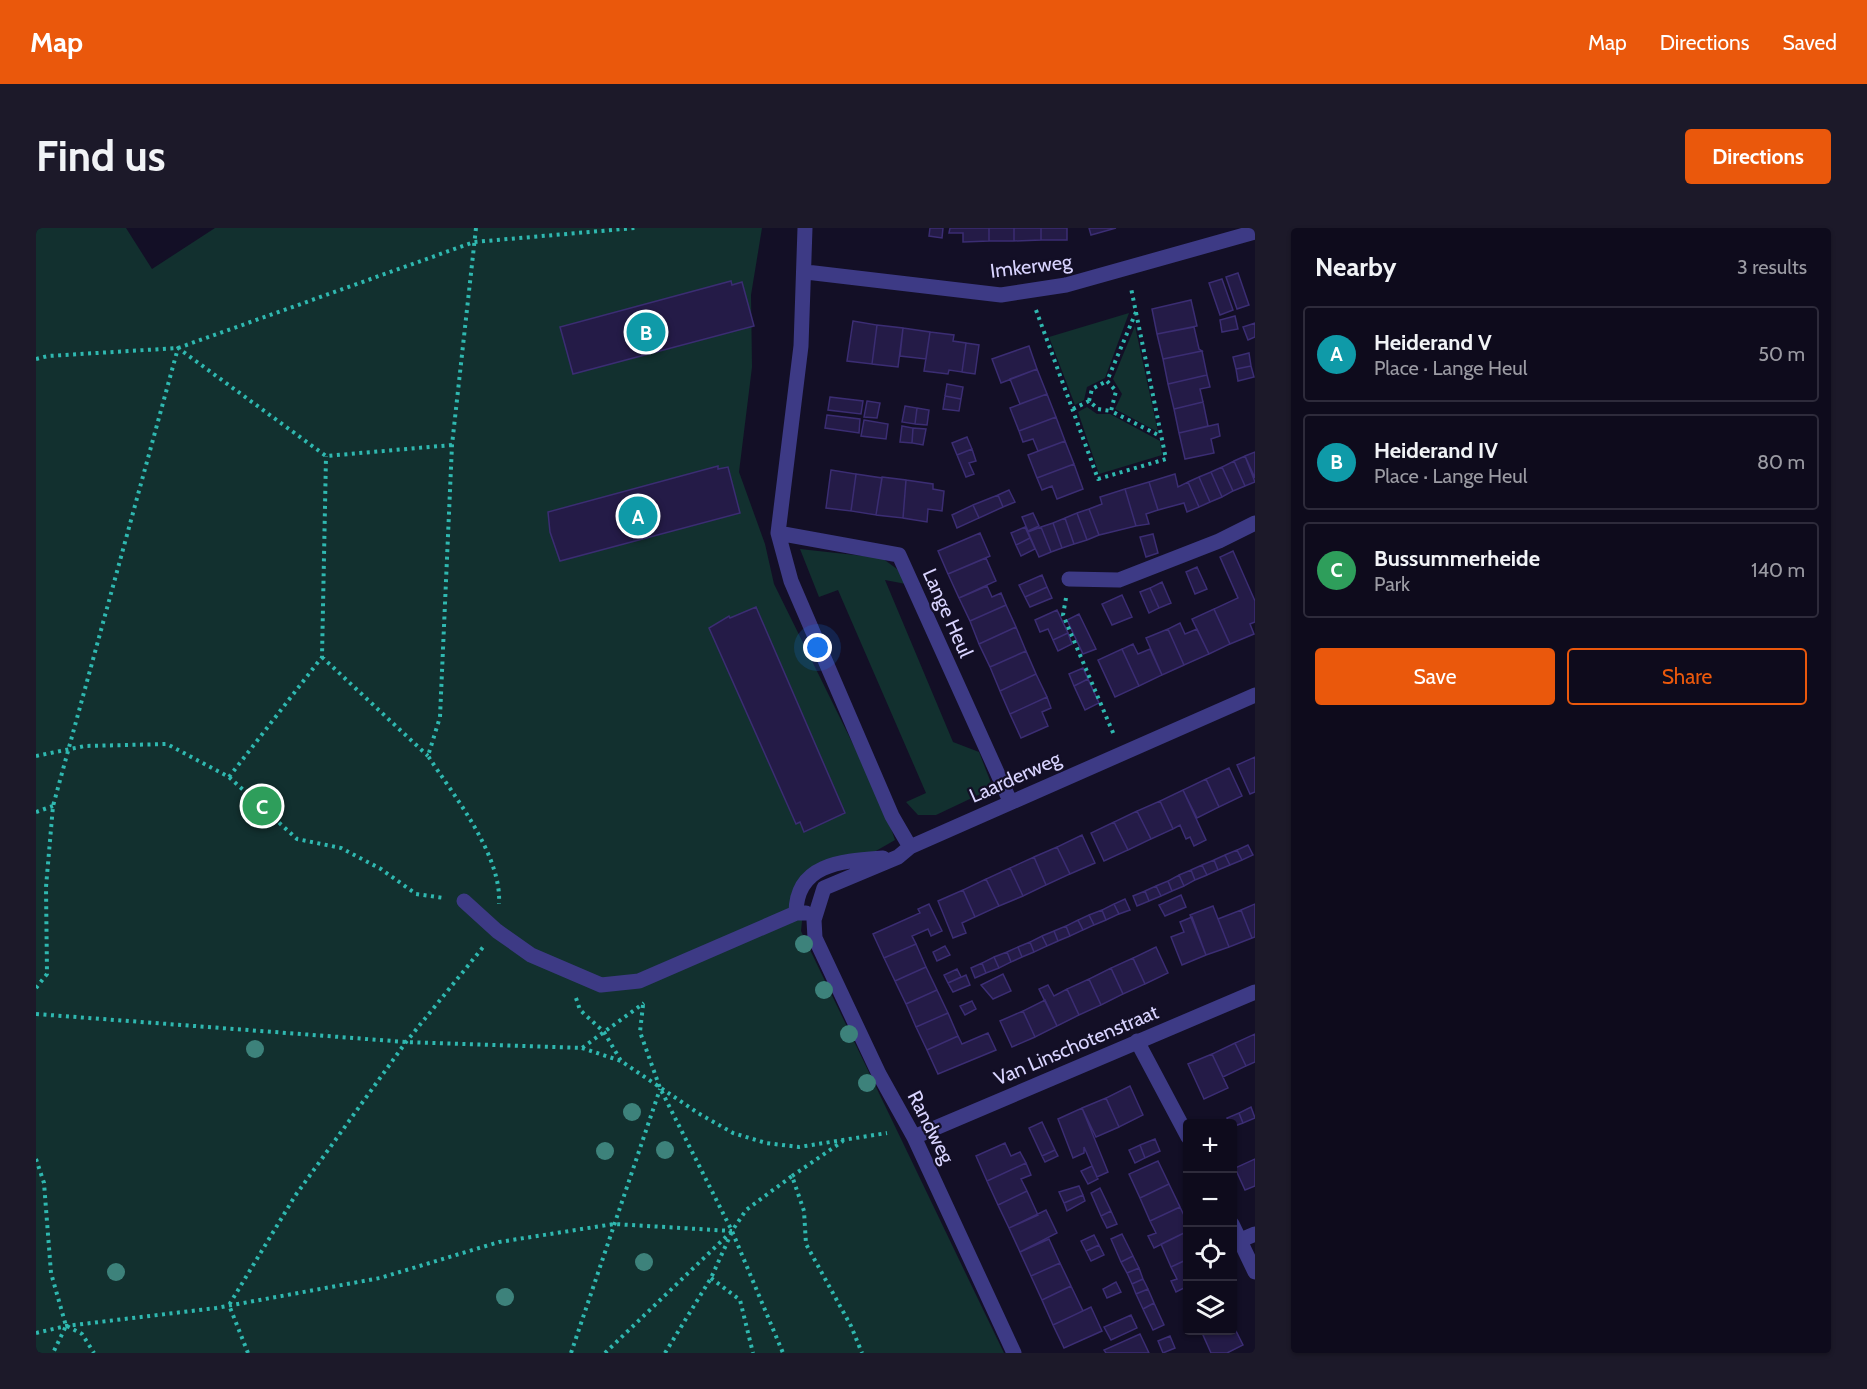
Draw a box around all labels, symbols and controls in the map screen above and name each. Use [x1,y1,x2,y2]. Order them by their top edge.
text: Map [30,25,83,59]
text: Map [1588,30,1627,55]
text: Directions [1660,30,1749,55]
text: Saved [1782,30,1837,55]
button: Directions [1685,129,1831,184]
text: Find us [36,130,165,182]
street label: Imkerweg [989,249,1074,283]
text: Nearby [1315,251,1396,283]
text: 3 results [1737,255,1807,279]
pin: B [626,310,666,354]
text: Heiderand V [1374,329,1492,356]
text: A [1330,342,1343,366]
text: 50 m [1758,342,1805,366]
text: Place · Lange Heul [1374,356,1527,380]
text: Heiderand IV [1374,437,1498,464]
text: B [1330,450,1343,474]
text: 80 m [1757,450,1805,474]
text: Place · Lange Heul [1374,464,1527,488]
pin: A [618,494,658,538]
text: Bussummerheide [1374,545,1540,572]
text: C [1330,558,1343,582]
text: 140 m [1751,558,1805,582]
street label: Lange Heul [918,565,978,661]
text: Park [1374,572,1410,596]
your location [803,633,832,662]
button: Save [1315,648,1555,705]
button: Share [1567,648,1807,705]
street label: Laarderweg [966,746,1065,808]
pin: C [242,784,282,828]
street label: Van Linschotenstraat [990,999,1162,1090]
street label: Randweg [902,1087,960,1168]
map controls [1183,1119,1237,1335]
button: + [1183,1119,1237,1173]
button: − [1183,1173,1237,1227]
button: locate [1183,1227,1237,1281]
button: layers [1183,1281,1237,1335]

